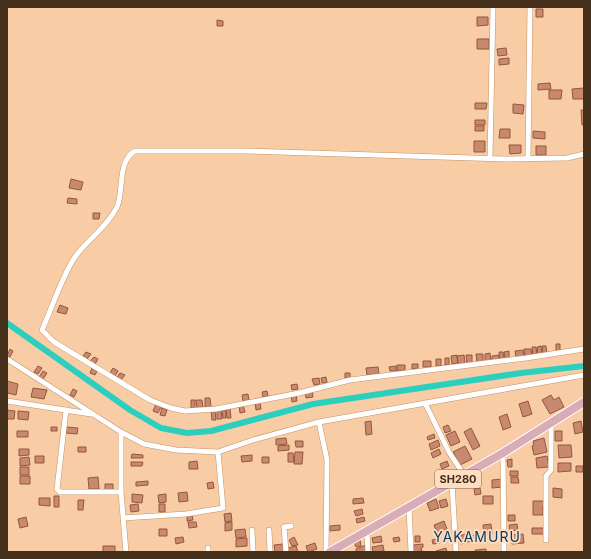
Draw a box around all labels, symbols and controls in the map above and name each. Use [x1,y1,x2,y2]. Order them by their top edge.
road number: SH280 [435,470,481,488]
district label: YAKAMURU [433,528,521,545]

